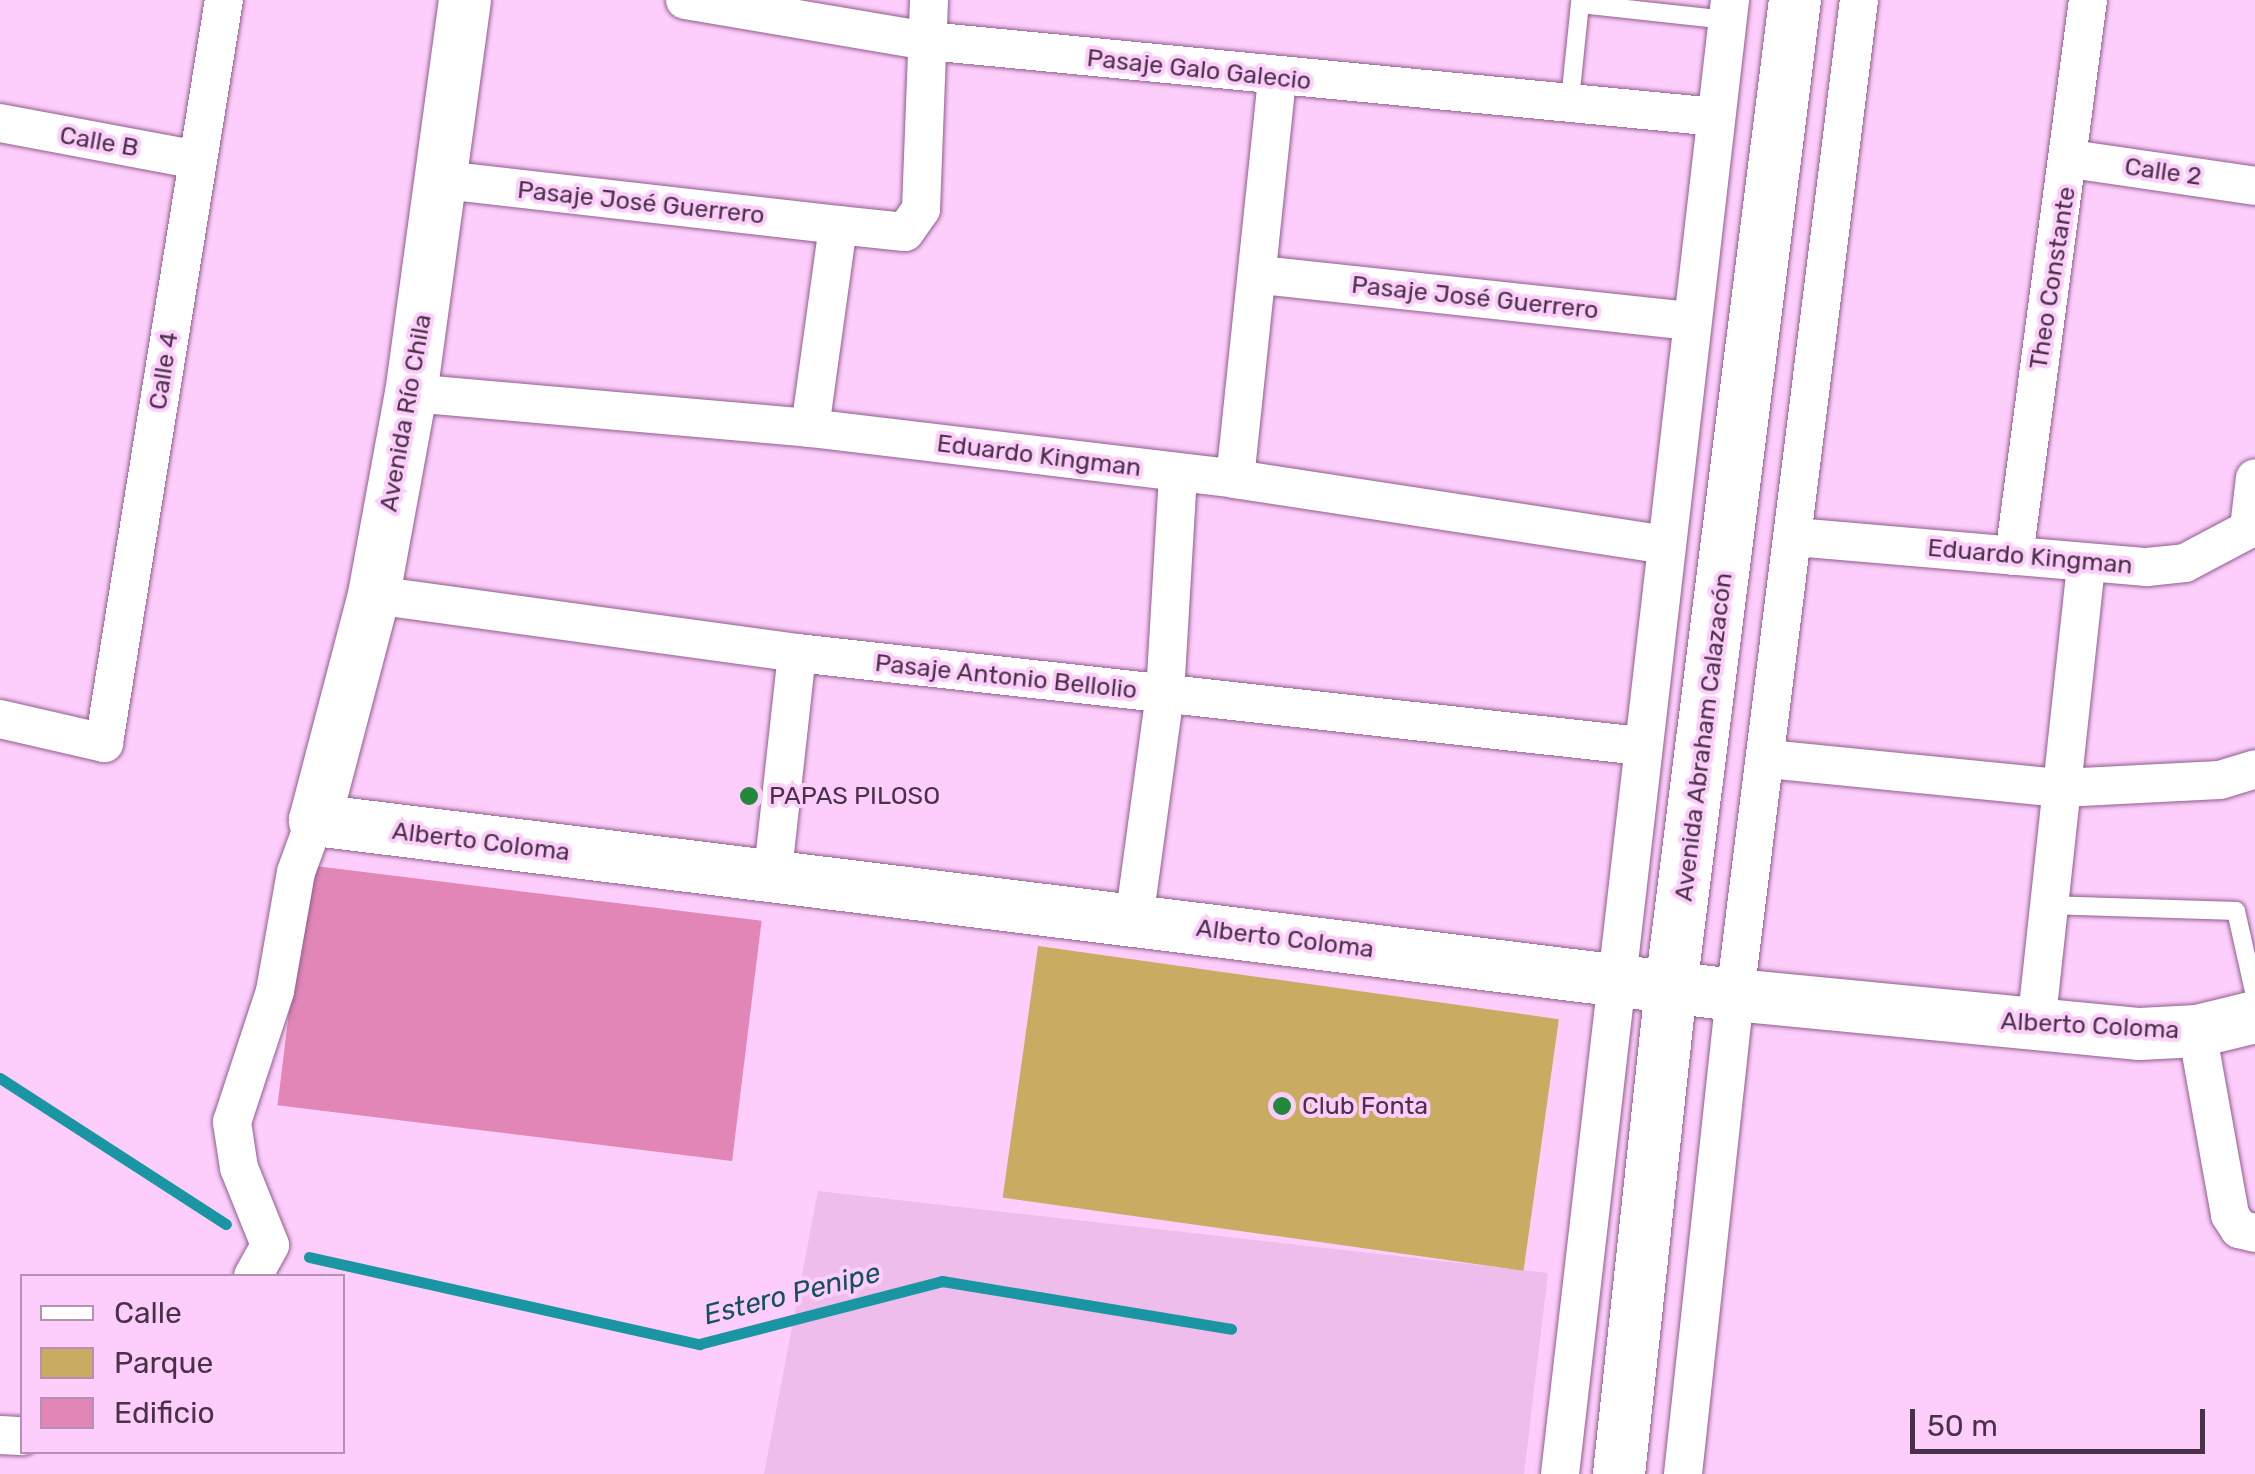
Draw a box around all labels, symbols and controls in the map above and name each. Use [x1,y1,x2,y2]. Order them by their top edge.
street label: Pasaje Galo Galecio [1085,43,1313,97]
street label: Calle B [57,120,141,164]
street label: Calle 2 [2123,152,2203,192]
street label: Pasaje José Guerrero [516,175,766,231]
street label: Theo Constante [2024,184,2082,372]
street label: Pasaje José Guerrero [1350,270,1600,326]
street label: Avenida Río Chila [374,312,438,514]
street label: Calle 4 [143,330,185,412]
street label: Eduardo Kingman [935,429,1143,483]
street label: Eduardo Kingman [1926,533,2134,581]
street label: Avenida Abraham Calazacón [1669,571,1739,903]
street label: Pasaje Antonio Bellolio [873,648,1139,706]
place label: PAPAS PILOSO [769,781,940,811]
marker: PAPAS PILOSO [738,785,760,807]
street label: Alberto Coloma [390,816,572,868]
street label: Alberto Coloma [1194,913,1376,965]
street label: Alberto Coloma [2000,1006,2180,1046]
place label: Club Fonta [1302,1091,1428,1121]
marker: Club Fonta [1271,1095,1293,1117]
water label: Estero Penipe [700,1256,884,1332]
legend [20,1274,345,1454]
text: Calle [114,1295,182,1331]
text: Parque [114,1345,213,1381]
scale bar [1915,1389,2210,1451]
text: Edificio [114,1395,215,1431]
text: 50 m [1927,1408,1998,1444]

